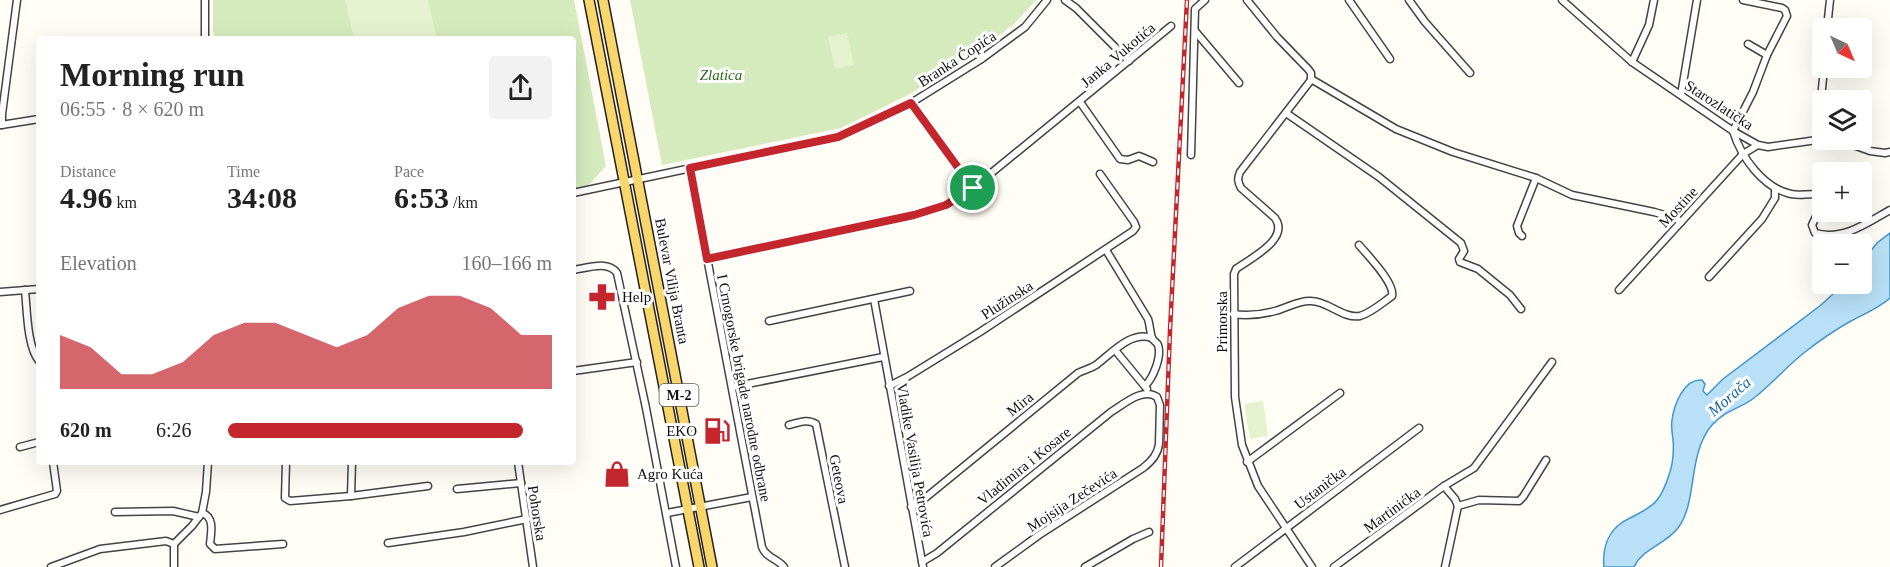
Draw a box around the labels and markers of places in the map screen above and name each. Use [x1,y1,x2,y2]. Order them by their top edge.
pin [947,162,998,213]
pharmacy icon: Help [587,282,617,312]
place label: Help [622,289,651,305]
fuel station icon: EKO [702,416,732,446]
place label: EKO [666,423,697,439]
shop icon: Agro Kuća [602,459,632,489]
place label: Agro Kuća [637,466,704,482]

